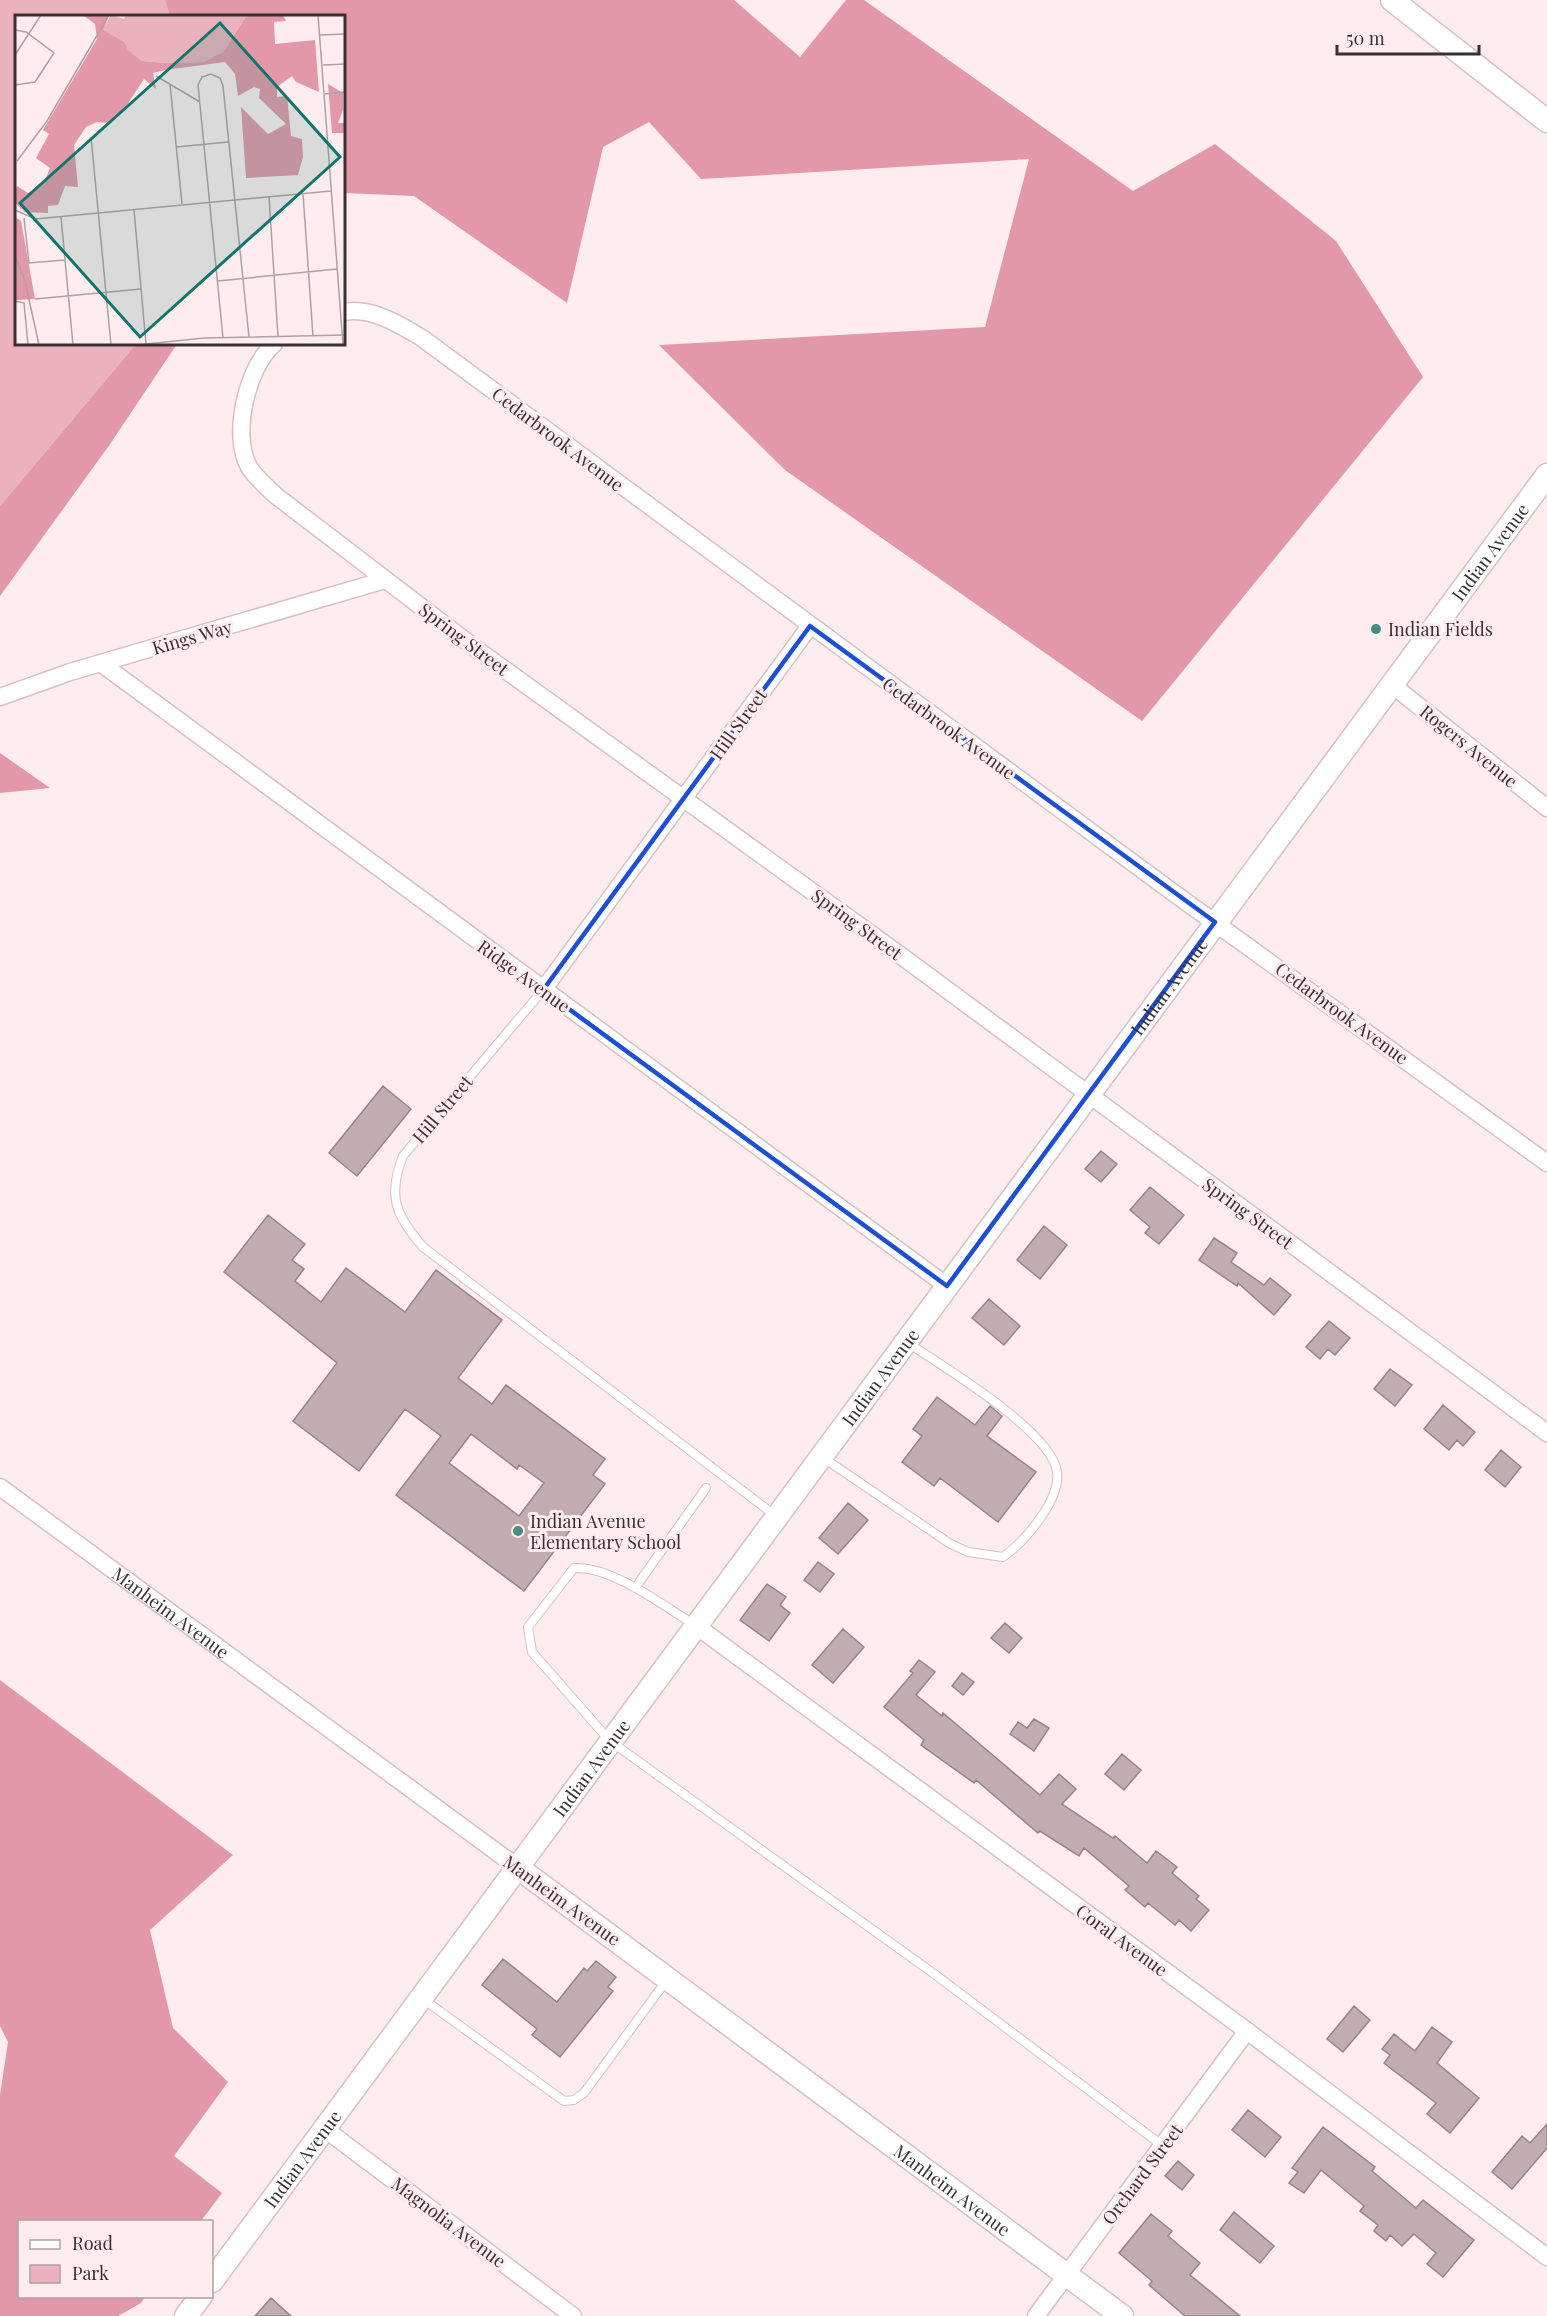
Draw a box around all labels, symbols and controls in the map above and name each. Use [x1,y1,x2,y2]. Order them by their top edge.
inset map [15,15,345,345]
scale bar [1337,18,1480,56]
text: 50 m [1346,26,1385,50]
street label: Cedarbrook Avenue [487,382,629,496]
street label: Indian Avenue [1446,498,1534,606]
street label: Spring Street [414,597,514,681]
street label: Kings Way [149,614,235,660]
place label: Indian Fields [1388,617,1493,641]
marker: Indian Fields [1369,622,1383,636]
street label: Cedarbrook Avenue [878,672,1020,784]
street label: Hill Street [704,683,772,764]
street label: Rogers Avenue [1415,699,1523,793]
street label: Spring Street [807,883,908,965]
street label: Indian Avenue [1125,933,1213,1040]
street label: Ridge Avenue [473,934,575,1018]
street label: Cedarbrook Avenue [1271,957,1413,1069]
street label: Hill Street [406,1069,478,1148]
street label: Spring Street [1198,1172,1299,1254]
street label: Indian Avenue [836,1324,924,1431]
place label: Indian Avenue Elementary School [530,1509,681,1554]
marker: Indian Avenue Elementary School [511,1524,525,1538]
street label: Manheim Avenue [107,1562,234,1664]
street label: Indian Avenue [547,1714,635,1822]
street label: Manheim Avenue [499,1849,625,1951]
street label: Coral Avenue [1071,1899,1173,1981]
street label: Indian Avenue [258,2105,346,2212]
street label: Orchard Street [1096,2118,1188,2229]
street label: Manheim Avenue [889,2139,1015,2241]
street label: Magnolia Avenue [387,2171,511,2273]
legend [18,2220,213,2298]
text: Road [72,2231,113,2255]
text: Park [72,2261,109,2285]

